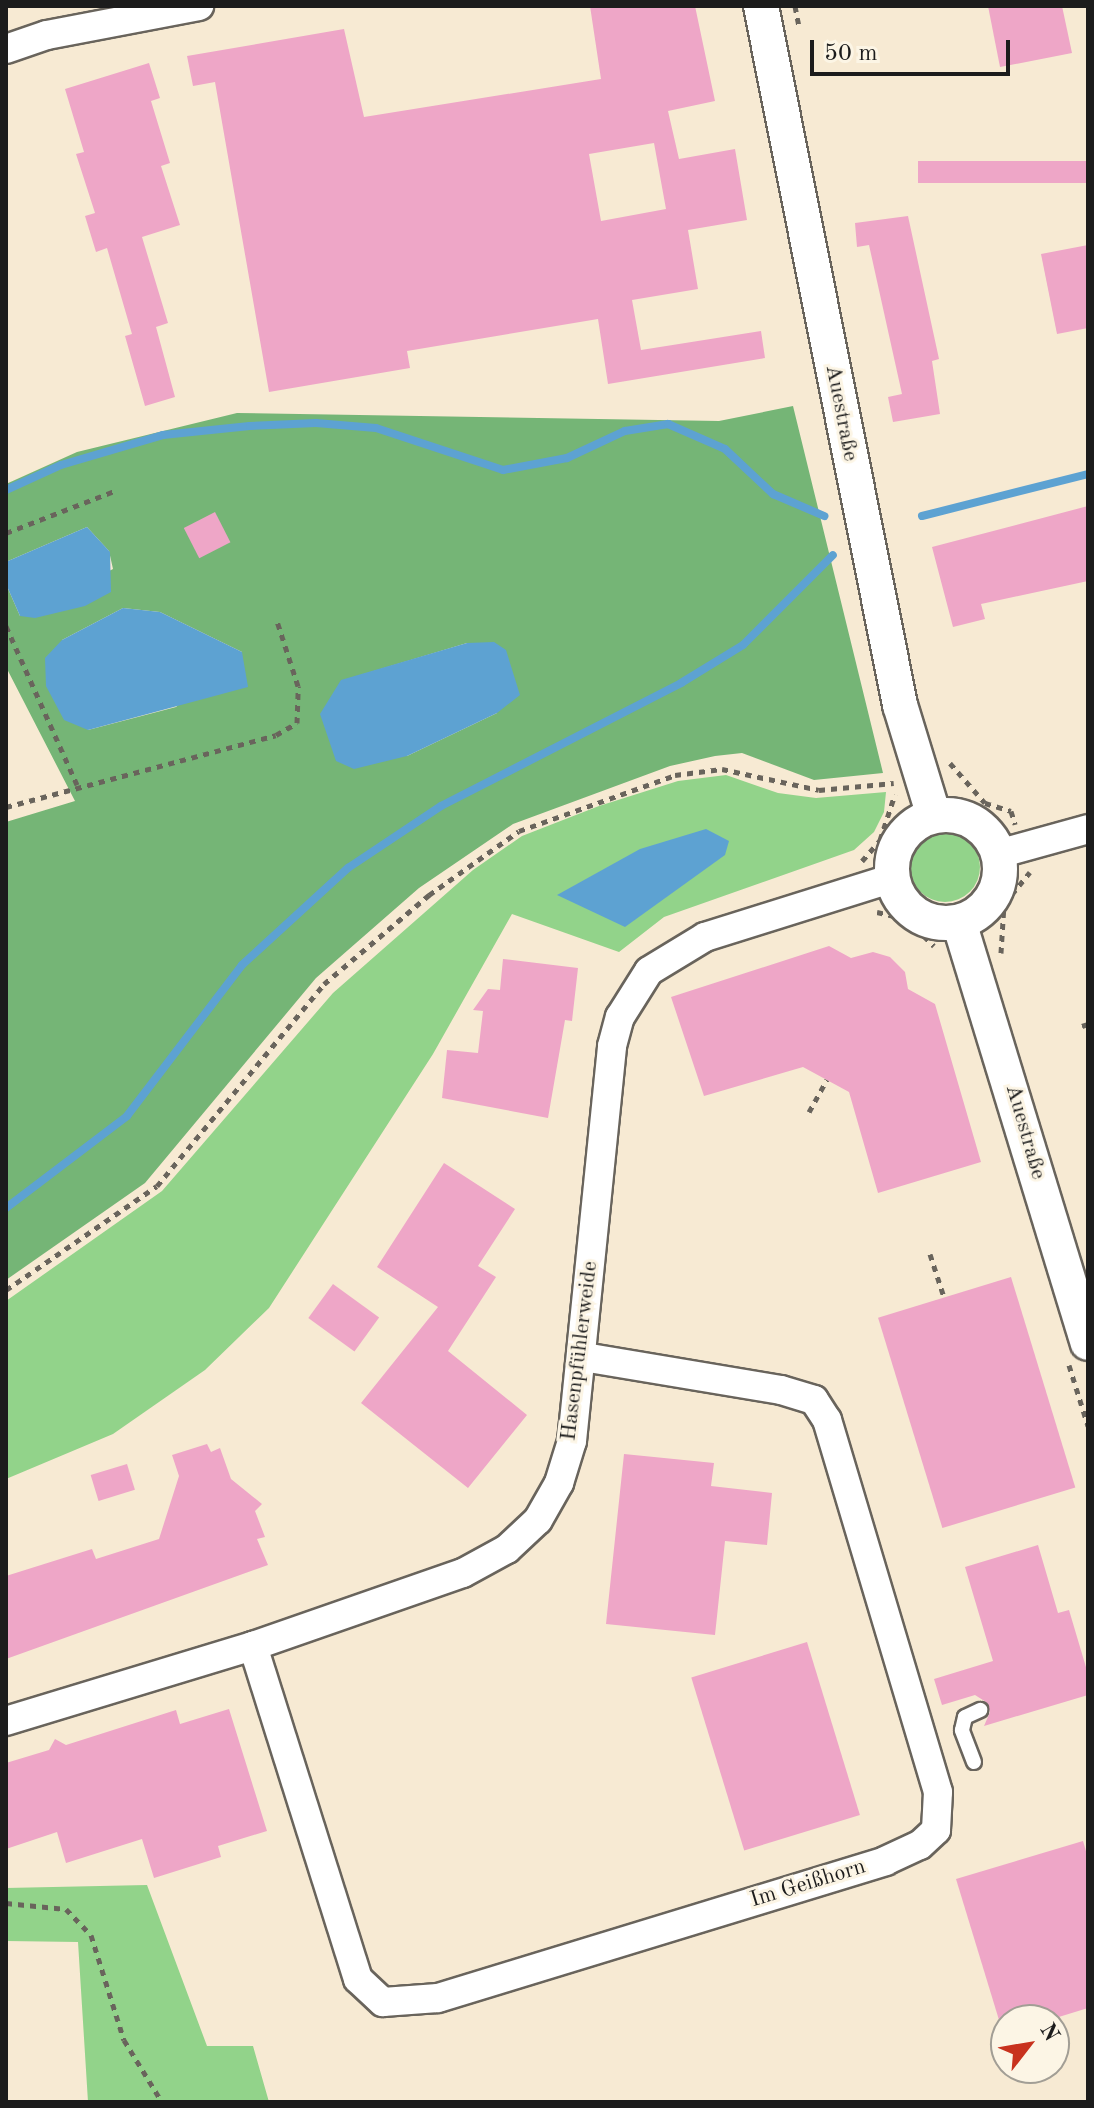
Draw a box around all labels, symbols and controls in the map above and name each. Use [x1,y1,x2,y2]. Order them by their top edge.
scale bar [814,24,1014,74]
text: 50 m [824,42,878,66]
street label: Auestraße [819,363,863,463]
street label: Auestraße [999,1081,1051,1183]
street label: Hasenpfühlerweide [556,1260,604,1442]
street label: Im Geißhorn [747,1854,869,1914]
north arrow [990,2004,1070,2084]
text: N [1035,2020,1063,2046]

